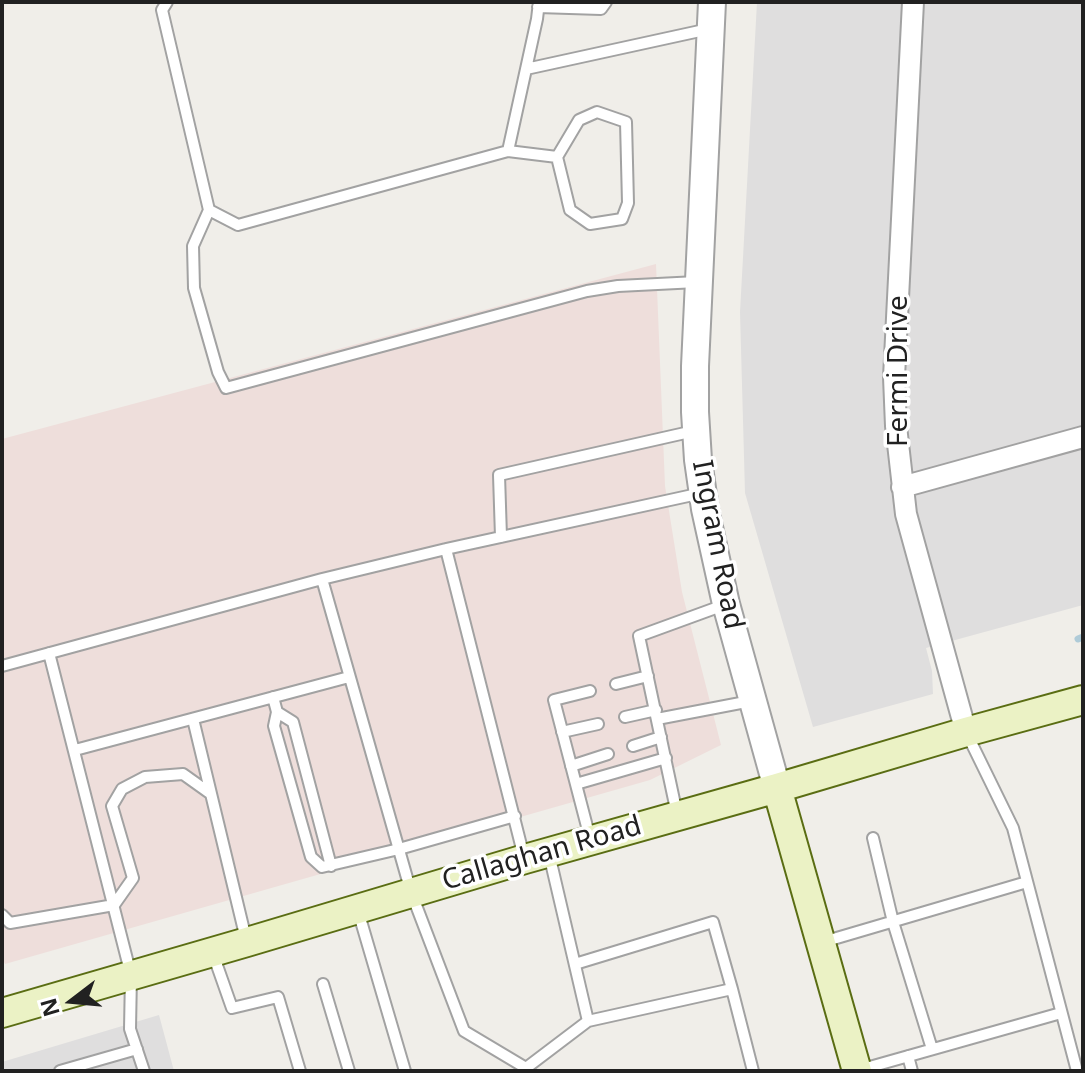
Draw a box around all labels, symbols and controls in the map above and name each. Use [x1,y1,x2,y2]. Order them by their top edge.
street label: Fermi Drive [882,295,916,447]
street label: Ingram Road [684,458,750,632]
street label: Callaghan Road [439,810,645,898]
north arrow [32,961,112,1041]
text: N [32,995,66,1020]

